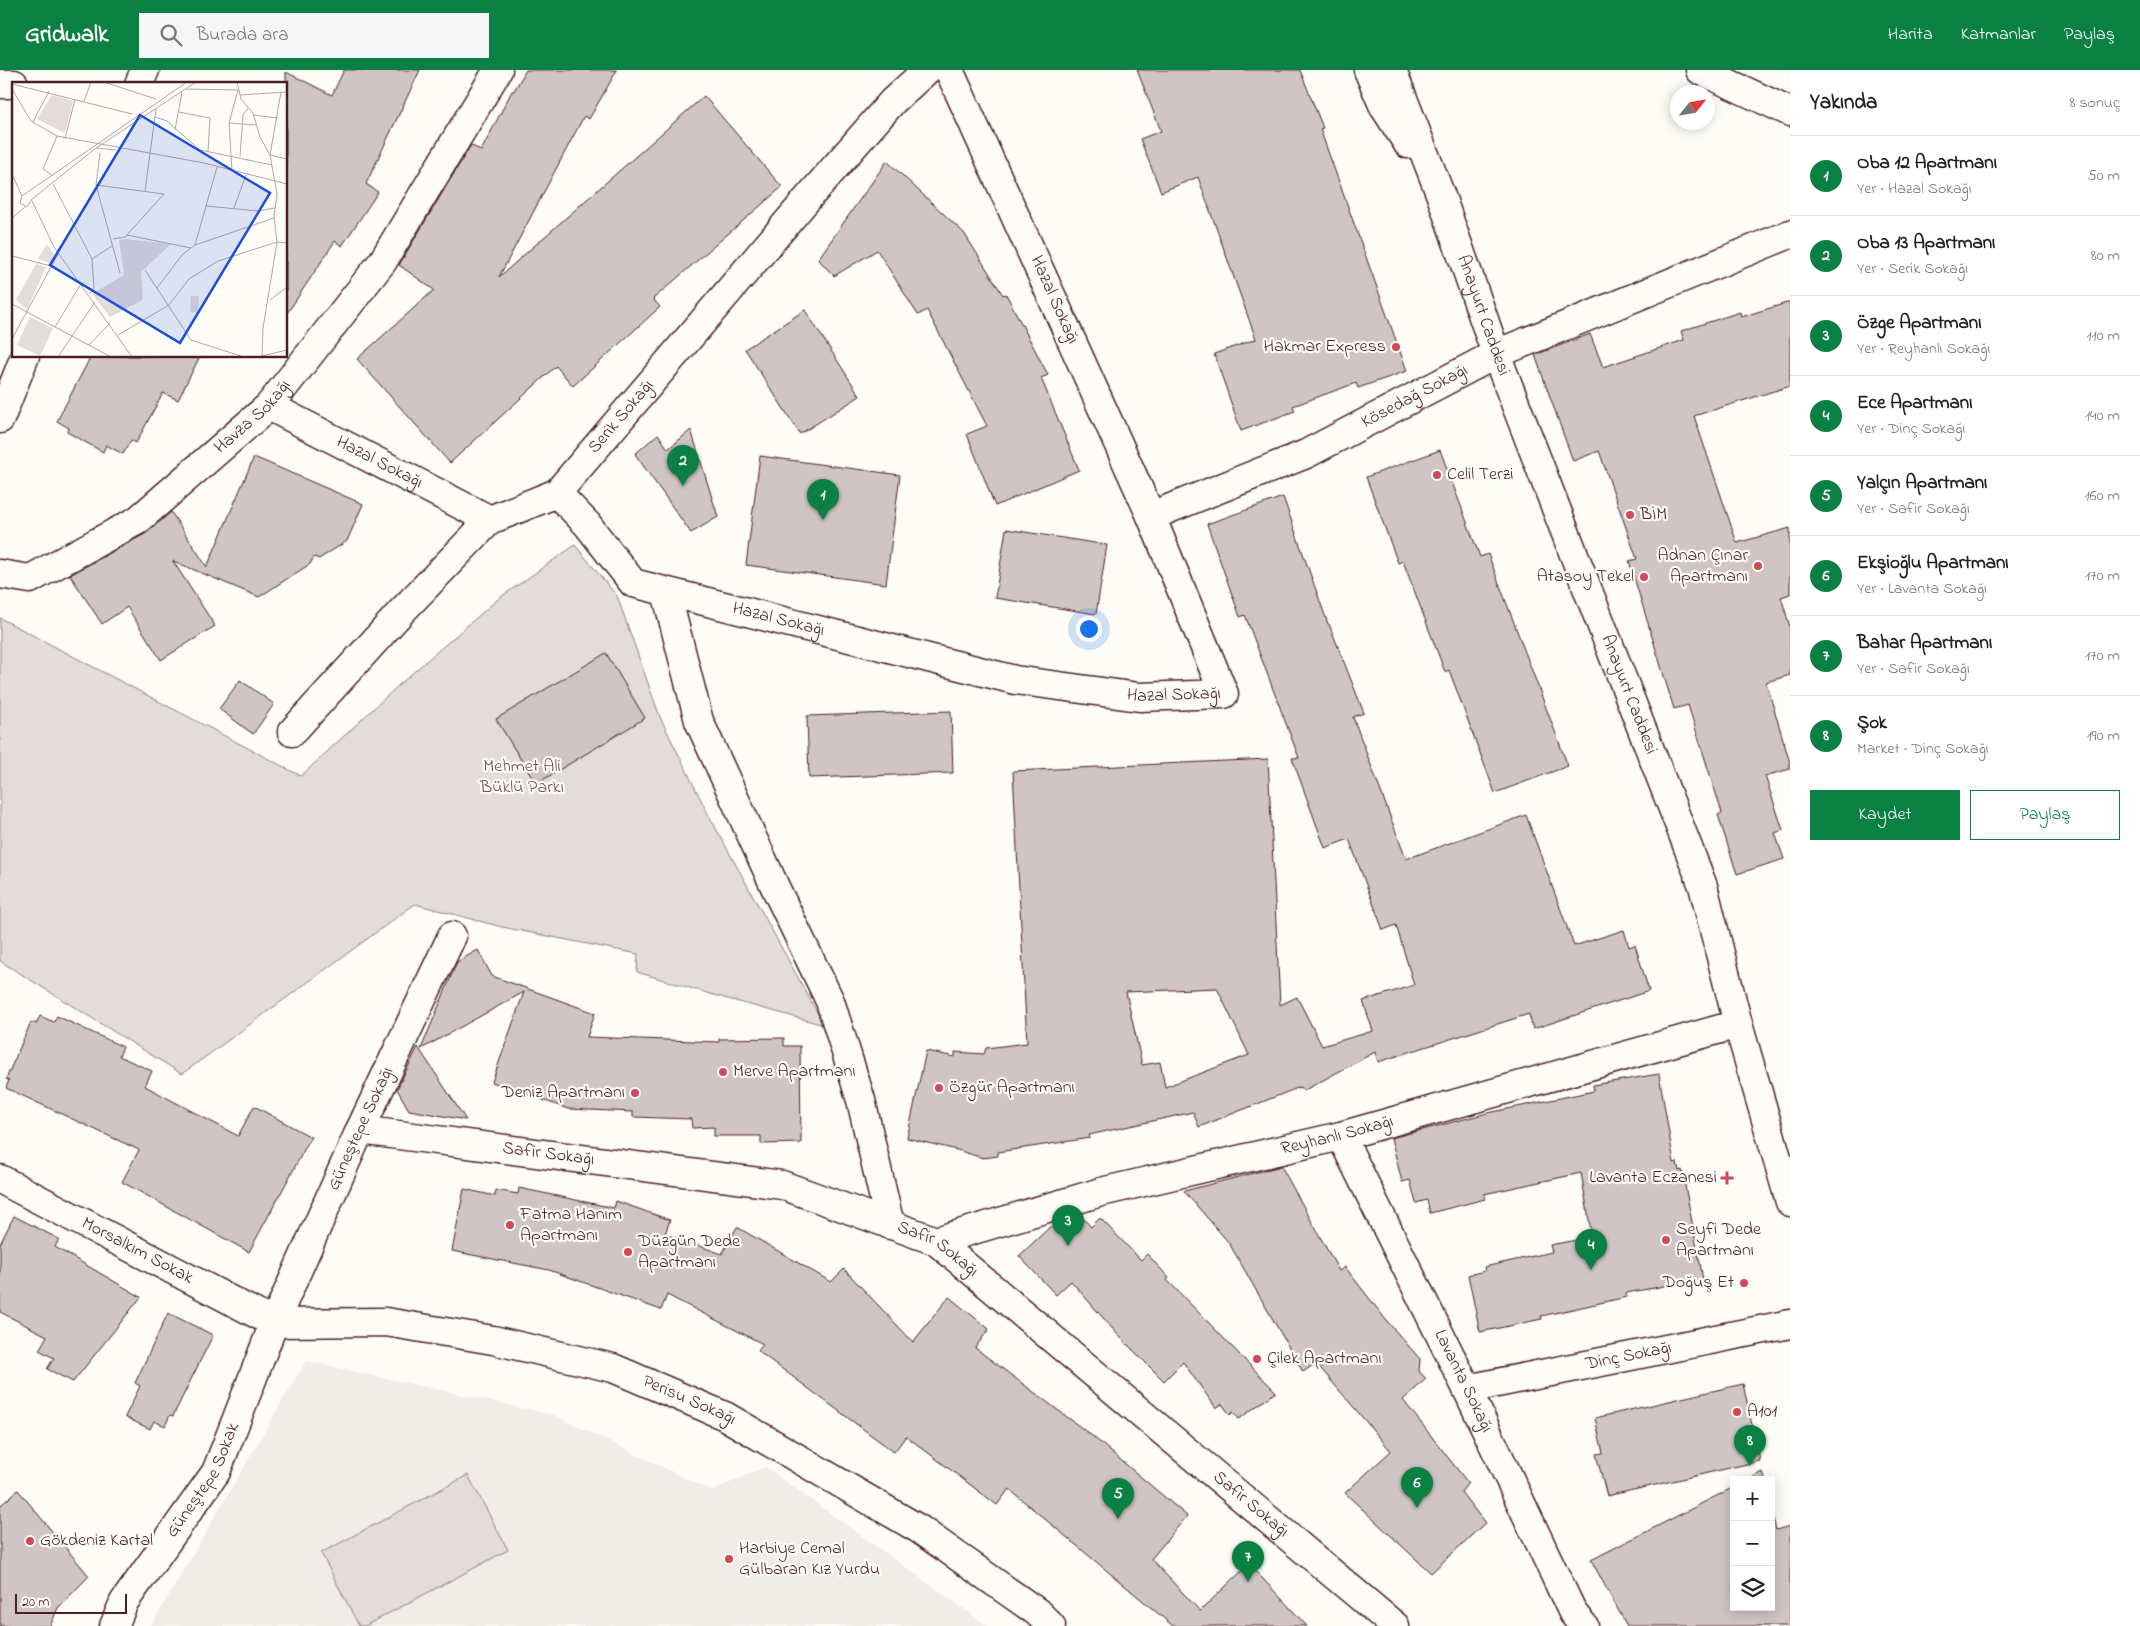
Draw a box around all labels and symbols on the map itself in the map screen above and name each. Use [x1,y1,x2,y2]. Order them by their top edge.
inset map [12,82,288,358]
north arrow [1670,85,1715,130]
street label: Hazal Sokağı [1022,252,1085,349]
street label: Anayurt Caddesi [1450,252,1516,380]
place label: Hakmar Express [1263,334,1386,360]
marker: Hakmar Express [1390,341,1402,353]
street label: Kösedağ Sokağı [1357,358,1473,435]
street label: Havza Sokağı [209,374,298,461]
street label: Serik Sokağı [582,374,661,460]
street label: Hazal Sokağı [331,430,427,496]
pin: 2 [667,445,699,486]
place label: Celil Terzi [1447,462,1513,488]
marker: Celil Terzi [1431,469,1443,481]
pin: 1 [807,479,839,520]
place label: BİM [1639,502,1667,528]
marker: BİM [1624,509,1636,521]
place label: Adnan Çınar Apartmanı [1658,543,1748,590]
marker: Adnan Çınar Apartmanı [1752,560,1764,572]
place label: Atasoy Tekel [1537,564,1634,590]
marker: Atasoy Tekel [1638,571,1650,583]
street label: Hazal Sokağı [729,596,827,644]
your location [1076,616,1102,642]
street label: Anayurt Caddesi [1593,631,1664,758]
street label: Hazal Sokağı [1125,681,1221,710]
park label: Mehmet Ali Büklü Parkı [479,754,564,801]
place label: Merve Apartmanı [733,1059,856,1085]
street label: Güneştepe Sokağı [322,1063,401,1195]
marker: Merve Apartmanı [717,1066,729,1078]
place label: Özgür Apartmanı [949,1075,1075,1102]
place label: Deniz Apartmanı [501,1080,625,1106]
marker: Özgür Apartmanı [933,1082,945,1094]
marker: Deniz Apartmanı [629,1087,641,1099]
street label: Reyhanlı Sokağı [1278,1109,1397,1163]
street label: Safir Sokağı [501,1136,596,1174]
place label: Lavanta Eczanesi [1589,1165,1717,1191]
marker: Lavanta Eczanesi [1721,1172,1733,1184]
place label: Fatma Hanım Apartmanı [519,1202,622,1249]
pin: 3 [1052,1205,1084,1246]
street label: Morsalkım Sokak [77,1211,198,1291]
street label: Safir Sokağı [893,1215,984,1284]
place label: Seyfi Dede Apartmanı [1676,1217,1762,1264]
marker: Fatma Hanım Apartmanı [504,1219,516,1231]
place label: Düzgün Dede Apartmanı [637,1229,741,1276]
pin: 4 [1575,1229,1607,1270]
marker: Seyfi Dede Apartmanı [1660,1234,1672,1246]
marker: Düzgün Dede Apartmanı [622,1246,634,1258]
place label: Doğuş Et [1661,1270,1734,1297]
marker: Doğuş Et [1738,1277,1750,1289]
street label: Lavanta Sokağı [1427,1326,1499,1437]
street label: Dinç Sokağı [1582,1335,1674,1378]
place label: Çilek Apartmanı [1267,1346,1382,1372]
marker: Çilek Apartmanı [1251,1353,1263,1365]
street label: Perisu Sokağı [638,1369,741,1433]
place label: A101 [1747,1399,1778,1425]
marker: A101 [1731,1406,1743,1418]
street label: Güneştepe Sokak [160,1419,247,1543]
pin: 8 [1734,1425,1766,1466]
street label: Safir Sokağı [1207,1465,1294,1544]
pin: 6 [1401,1467,1433,1508]
pin: 5 [1102,1478,1134,1519]
place label: Gökdeniz Kartal [40,1528,153,1554]
marker: Gökdeniz Kartal [24,1535,36,1547]
place label: Harbiye Cemal Gülbaran Kız Yurdu [739,1536,880,1583]
pin: 7 [1232,1541,1264,1582]
marker: Harbiye Cemal Gülbaran Kız Yurdu [723,1553,735,1565]
scale bar [15,1591,128,1614]

